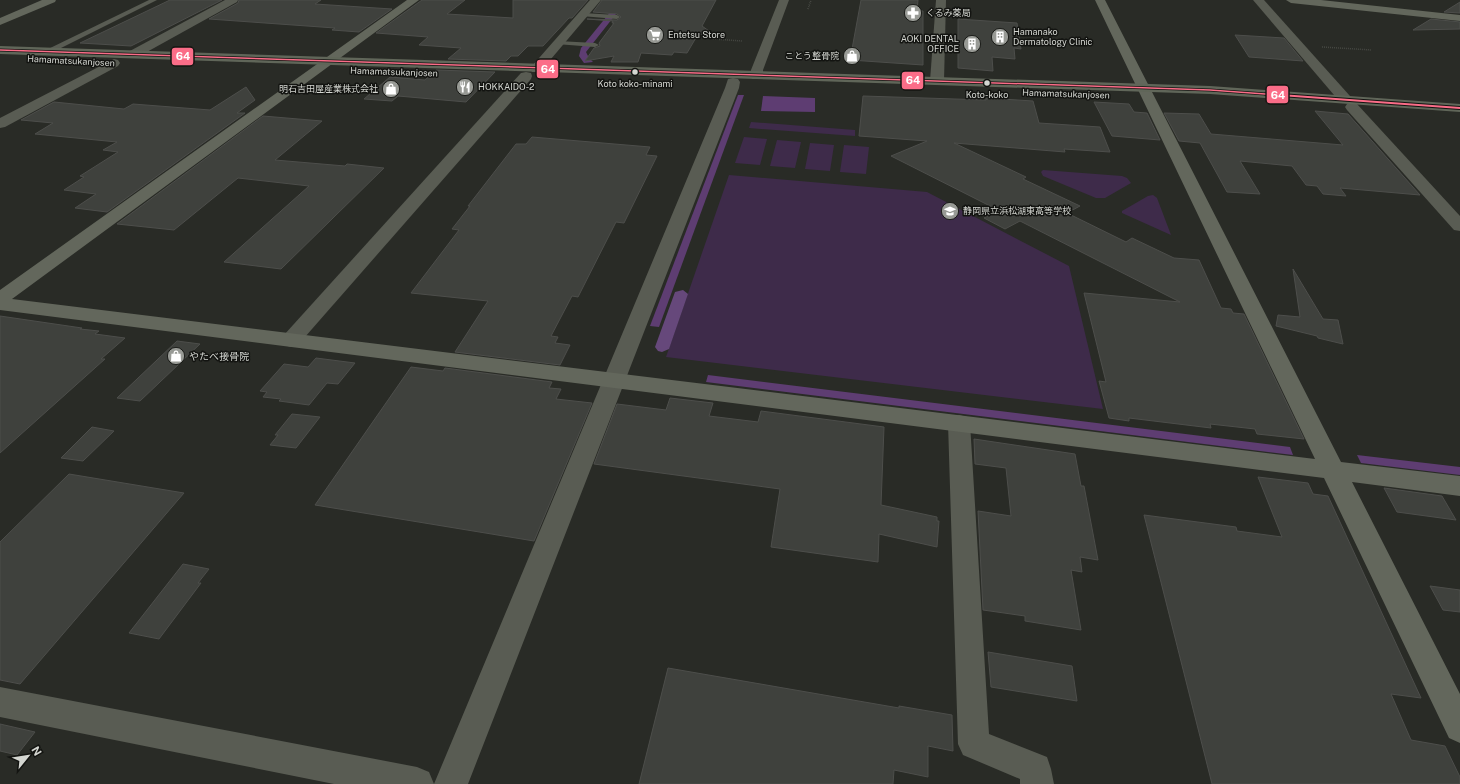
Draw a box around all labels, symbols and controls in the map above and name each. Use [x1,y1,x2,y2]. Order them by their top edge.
pharmacy icon: くるみ薬局 [903,3,923,23]
place label: くるみ薬局 [926,7,971,18]
supermarket icon: Entetsu Store [645,25,665,45]
place label: Hamanako Dermatology Clinic [1013,26,1093,47]
building icon: Hamanako Dermatology Clinic [990,27,1010,47]
place label: Entetsu Store [668,29,725,40]
place label: AOKI DENTAL OFFICE [901,33,959,54]
building icon: AOKI DENTAL OFFICE [962,34,982,54]
shop icon: ことう整骨院 [842,46,862,66]
line badge: 64 [171,47,194,66]
text: 64 [176,50,190,62]
place label: ことう整骨院 [785,50,839,61]
street label: Hamamatsukanjosen [27,53,115,68]
line badge: 64 [536,59,559,79]
text: 64 [541,63,555,75]
street label: Hamamatsukanjosen [350,64,438,79]
marker: Koto koko-minami [630,67,640,77]
line badge: 64 [901,71,924,90]
text: 64 [906,74,920,86]
restaurant icon: HOKKAIDO-2 [455,77,475,97]
place label: Koto koko-minami [598,78,672,89]
marker: Koto-koko [982,78,992,88]
shop icon: 明石吉田屋産業株式会社 [381,79,401,99]
place label: HOKKAIDO-2 [478,81,534,92]
place label: 明石吉田屋産業株式会社 [279,83,378,94]
line badge: 64 [1266,85,1289,104]
street label: Hamamatsukanjosen [1022,86,1110,101]
place label: Koto-koko [966,89,1008,100]
text: 64 [1271,89,1285,101]
school or university icon: 静岡県立浜松湖東高等学校 [940,201,960,221]
place label: 静岡県立浜松湖東高等学校 [963,205,1071,216]
shop icon: やたべ接骨院 [166,346,186,366]
place label: やたべ接骨院 [189,350,249,362]
north arrow [8,736,48,776]
text: N [29,744,44,758]

